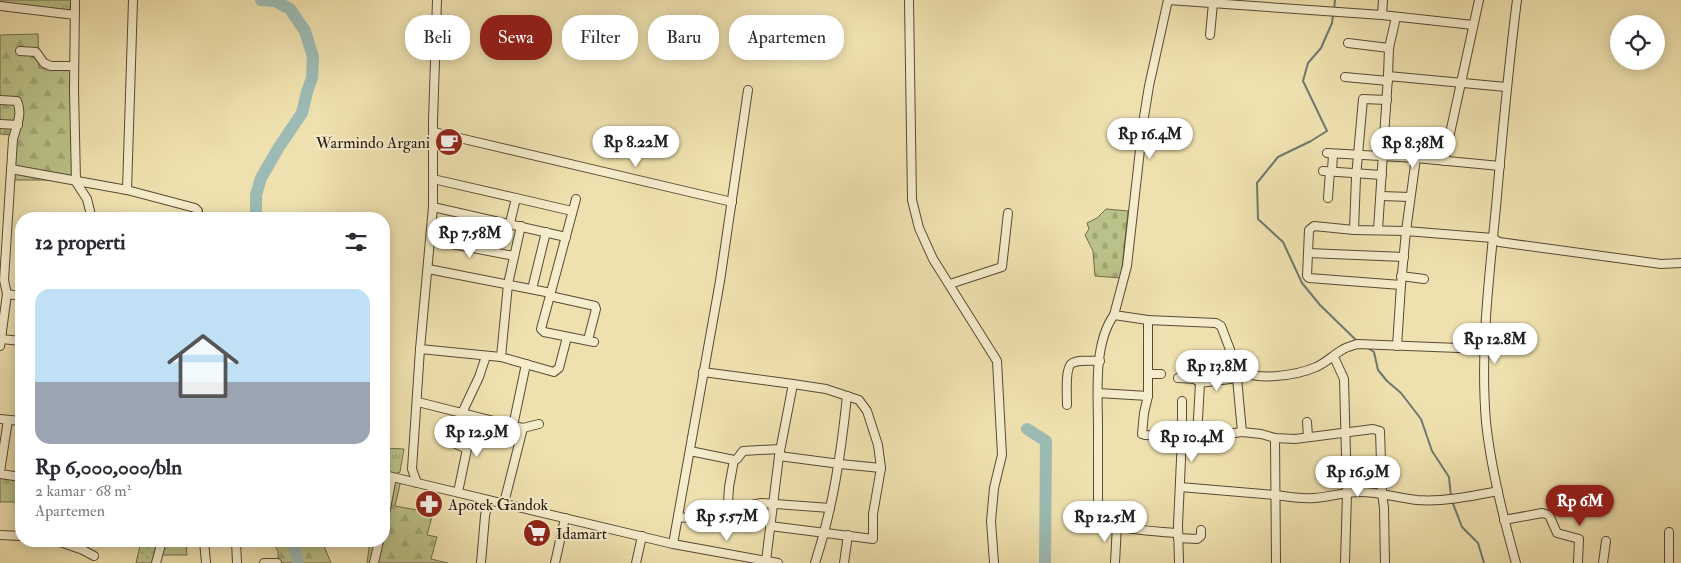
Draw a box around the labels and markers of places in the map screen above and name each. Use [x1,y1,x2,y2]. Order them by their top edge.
pin: Rp 16.4M [1098,118,1202,160]
pin: Rp 8.22M [584,126,688,168]
pin: Rp 8.38M [1361,126,1465,169]
cafe icon: Warmindo Argani [434,127,464,157]
place label: Warmindo Argani [315,133,430,153]
pin: Rp 7.58M [418,216,522,259]
pin: Rp 12.8M [1443,322,1547,365]
pin: Rp 13.8M [1165,350,1269,392]
pin: Rp 12.9M [425,416,529,458]
pin: Rp 10.4M [1140,420,1244,463]
pin: Rp 16.9M [1306,456,1410,498]
pin: Rp 6M [1545,484,1615,527]
pharmacy icon: Apotek Gandok [414,489,444,519]
place label: Apotek Gandok [447,495,549,516]
pin: Rp 5.57M [675,500,779,542]
pin: Rp 12.5M [1053,500,1157,543]
supermarket icon: Idamart [522,518,552,548]
place label: Idamart [556,524,607,544]

